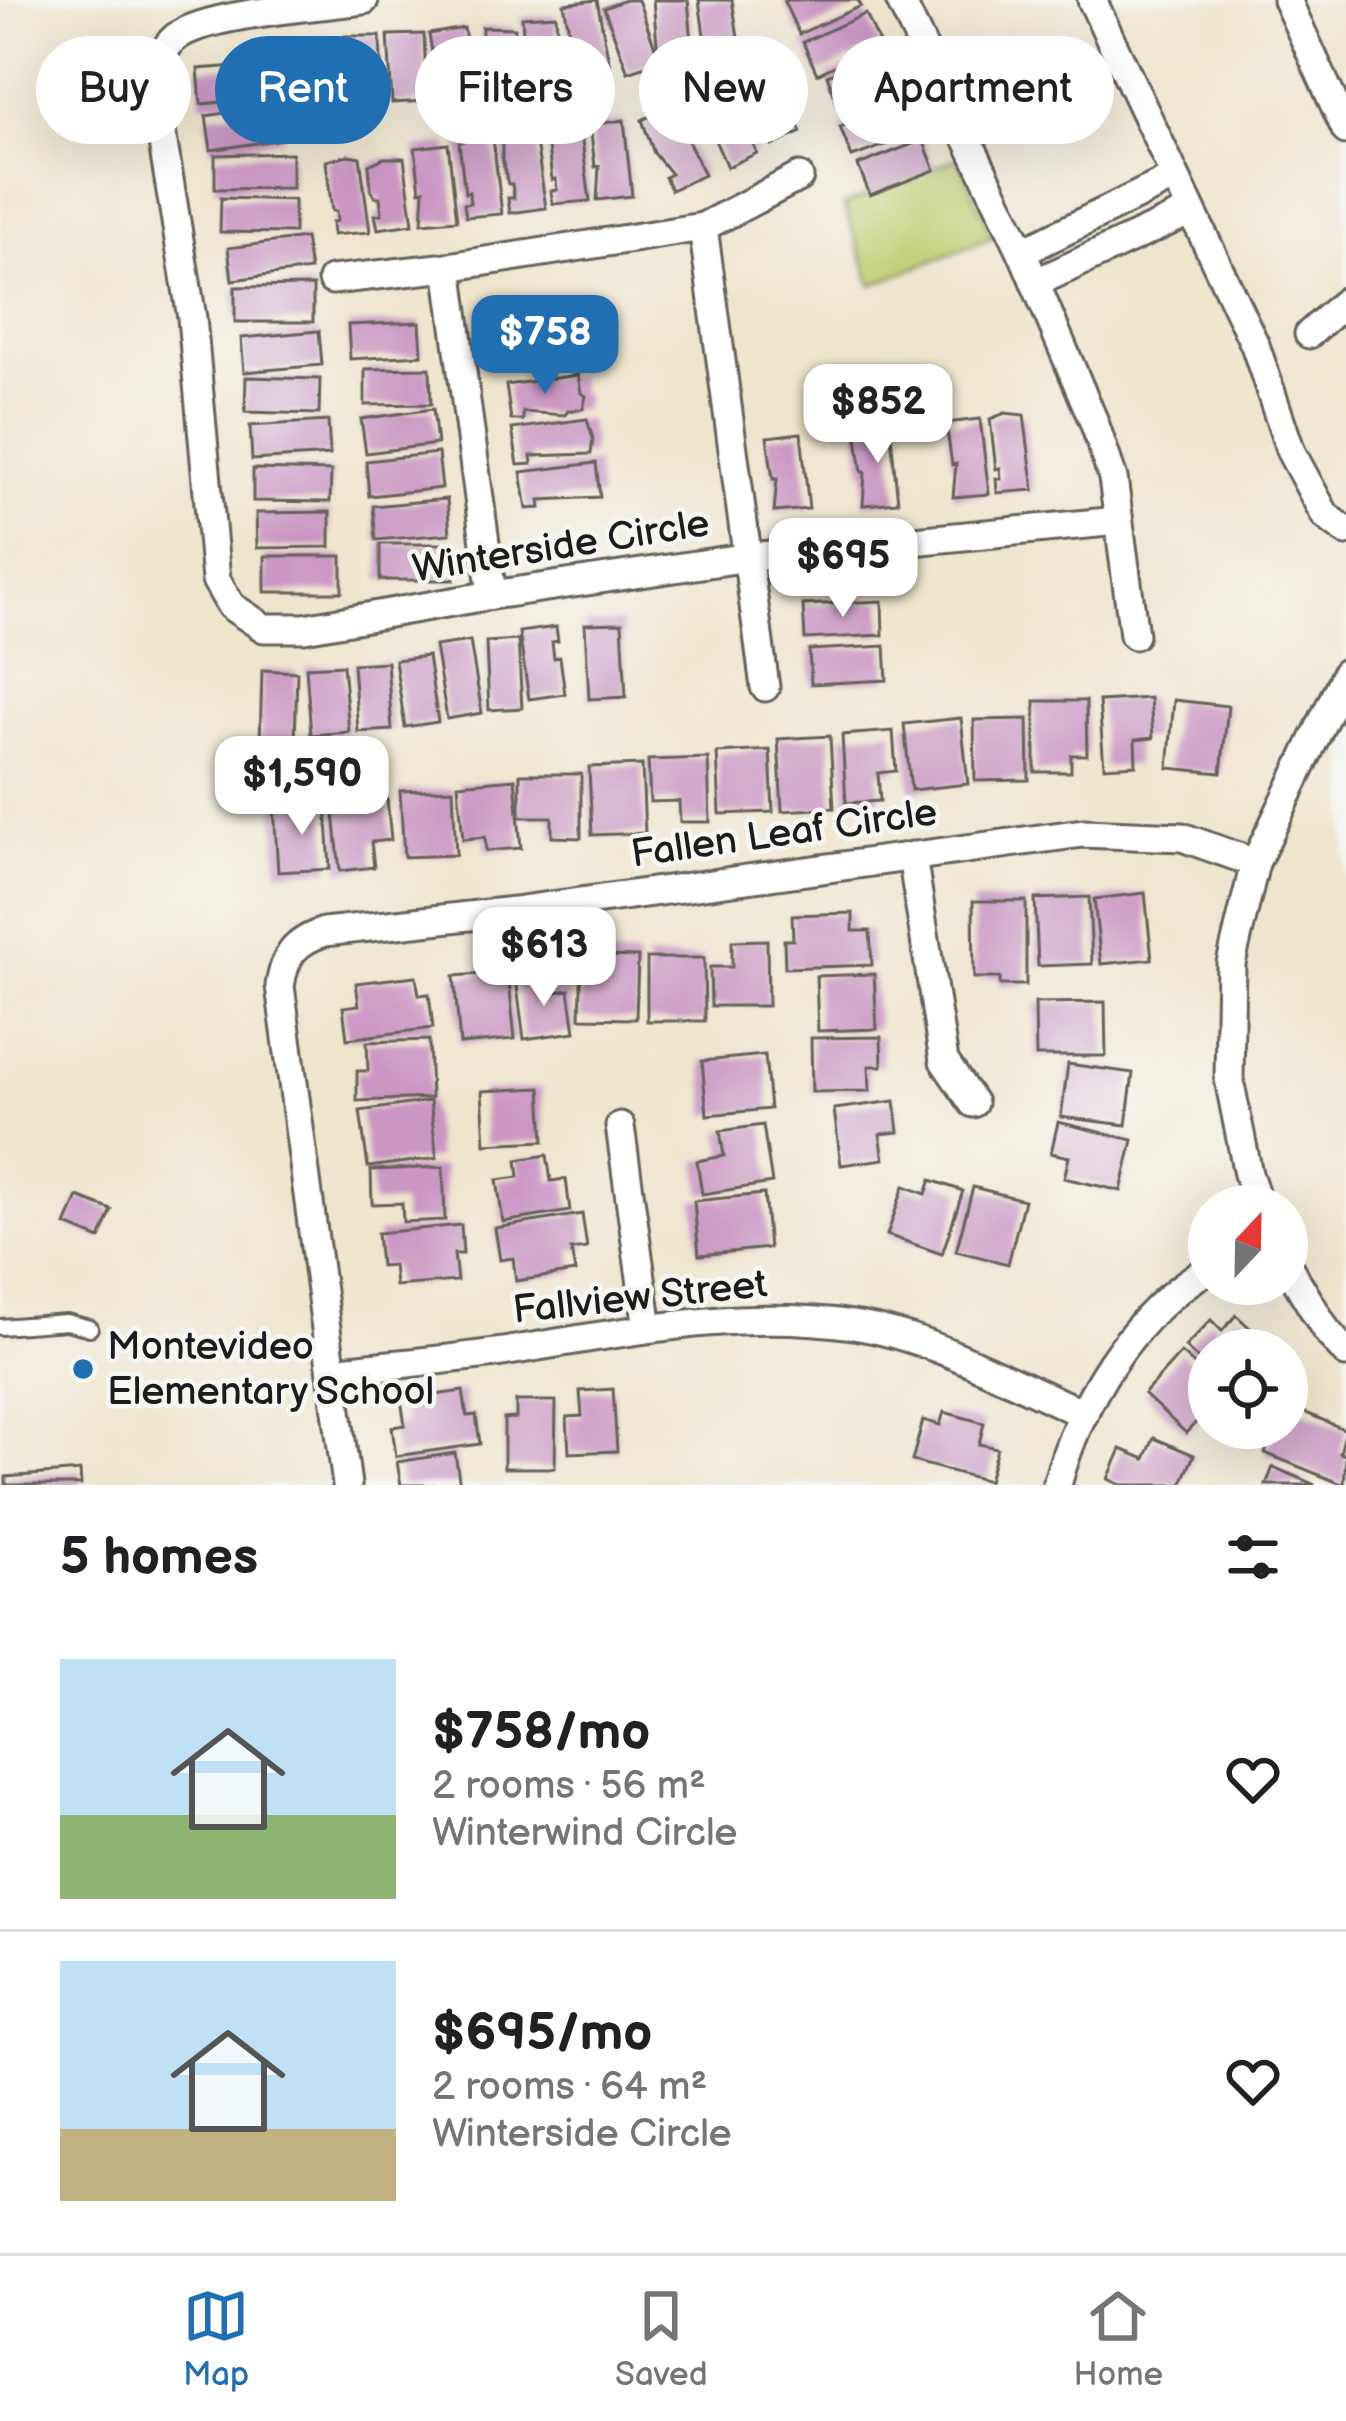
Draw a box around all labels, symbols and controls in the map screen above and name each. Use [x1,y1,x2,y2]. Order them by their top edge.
chip: Buy [36,36,191,144]
chip: Rent [215,36,391,144]
chip: Filters [415,36,615,144]
chip: New [639,36,808,144]
chip: Apartment [832,36,1114,144]
pin: $758 [474,295,616,397]
text: $758 [498,310,592,357]
pin: $852 [807,364,949,466]
text: $852 [830,379,926,426]
street label: Winterside Circle [409,500,713,594]
pin: $695 [772,518,914,620]
text: $695 [796,533,890,580]
pin: $1,590 [204,736,400,838]
text: $1,590 [242,751,362,798]
street label: Fallen Leaf Circle [628,789,940,879]
pin: $613 [473,907,615,1009]
text: $613 [500,922,588,969]
north arrow [1188,1185,1308,1305]
map controls [1188,1185,1308,1449]
street label: Fallview Street [510,1261,770,1335]
place label: Montevideo Elementary School [107,1324,434,1416]
button: locate [1188,1329,1308,1449]
marker: Montevideo Elementary School [70,1356,96,1382]
icon: filters [1220,1524,1286,1590]
text: 5 homes [60,1527,258,1588]
text: $758/mo [432,1702,650,1763]
icon: home [156,1707,300,1851]
icon: heart [1220,1746,1286,1812]
text: 2 rooms · 56 m² [432,1763,706,1810]
text: Winterwind Circle [432,1810,737,1857]
text: $695/mo [432,2003,652,2064]
icon: home [156,2009,300,2153]
icon: heart [1220,2048,1286,2114]
text: 2 rooms · 64 m² [432,2064,707,2111]
text: Winterside Circle [432,2111,732,2158]
tab: Map [183,2283,249,2395]
tab: Saved [615,2283,708,2395]
tab: Home [1073,2283,1163,2395]

